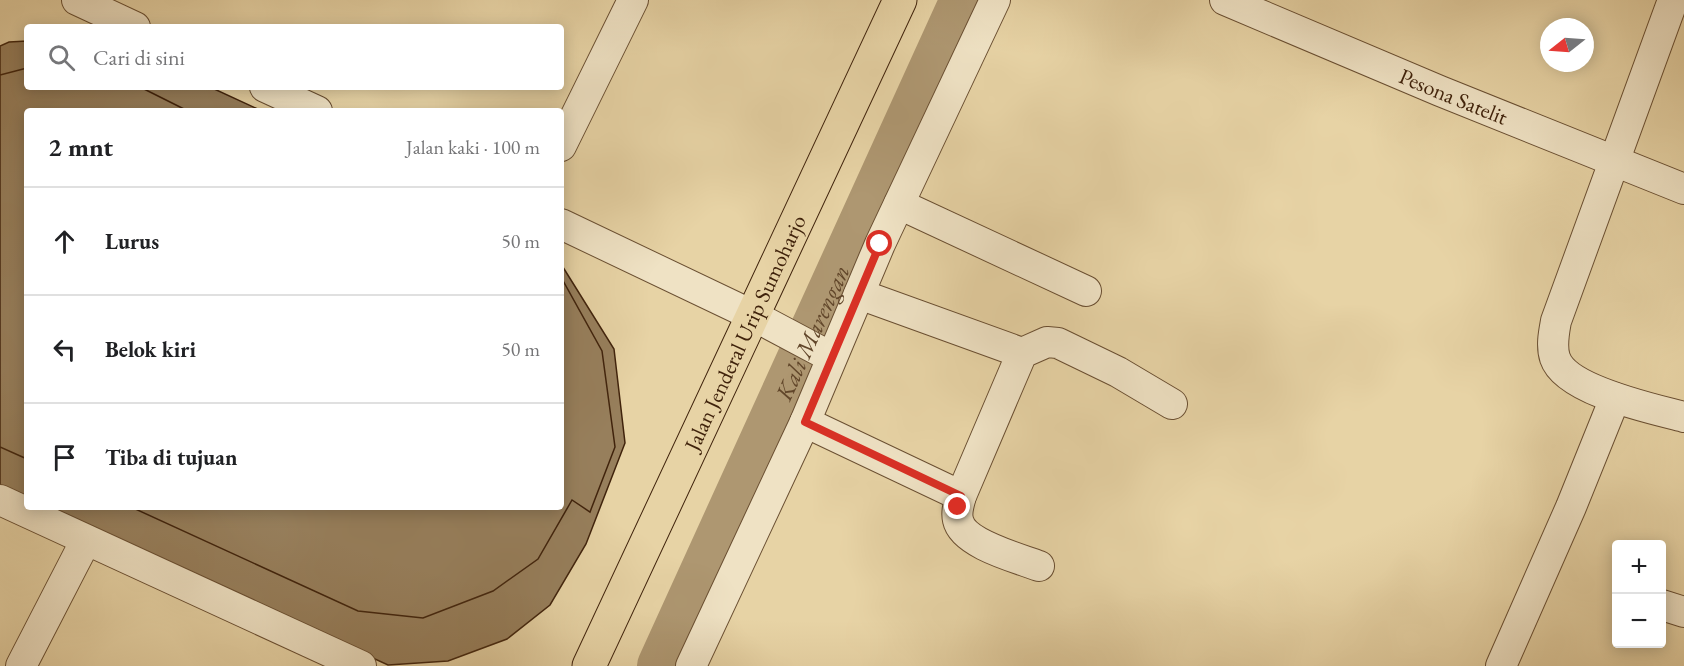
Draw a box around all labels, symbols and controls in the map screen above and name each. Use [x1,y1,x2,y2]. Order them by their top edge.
north arrow [1540,18,1594,72]
search box [24,24,564,90]
icon: search [45,41,78,74]
text: Cari di sini [93,43,185,72]
street label: Pesona Satelit [1395,61,1512,132]
text: 2 mnt [48,130,113,164]
text: Jalan kaki · 100 m [406,134,540,160]
street label: Jalan Jenderal Urip Sumoharjo [677,210,813,457]
icon: ahead [48,225,81,258]
text: Lurus [105,227,159,256]
text: 50 m [501,228,540,254]
route start [866,230,892,256]
water label: Kali Marengan [767,260,856,406]
icon: left [48,333,81,366]
text: Belok kiri [105,335,196,364]
text: 50 m [501,336,540,362]
icon: arrive [48,441,81,474]
text: Tiba di tujuan [105,443,237,472]
route end [944,493,970,519]
map controls [1612,540,1666,648]
button: + [1612,540,1666,594]
button: − [1612,594,1666,648]

